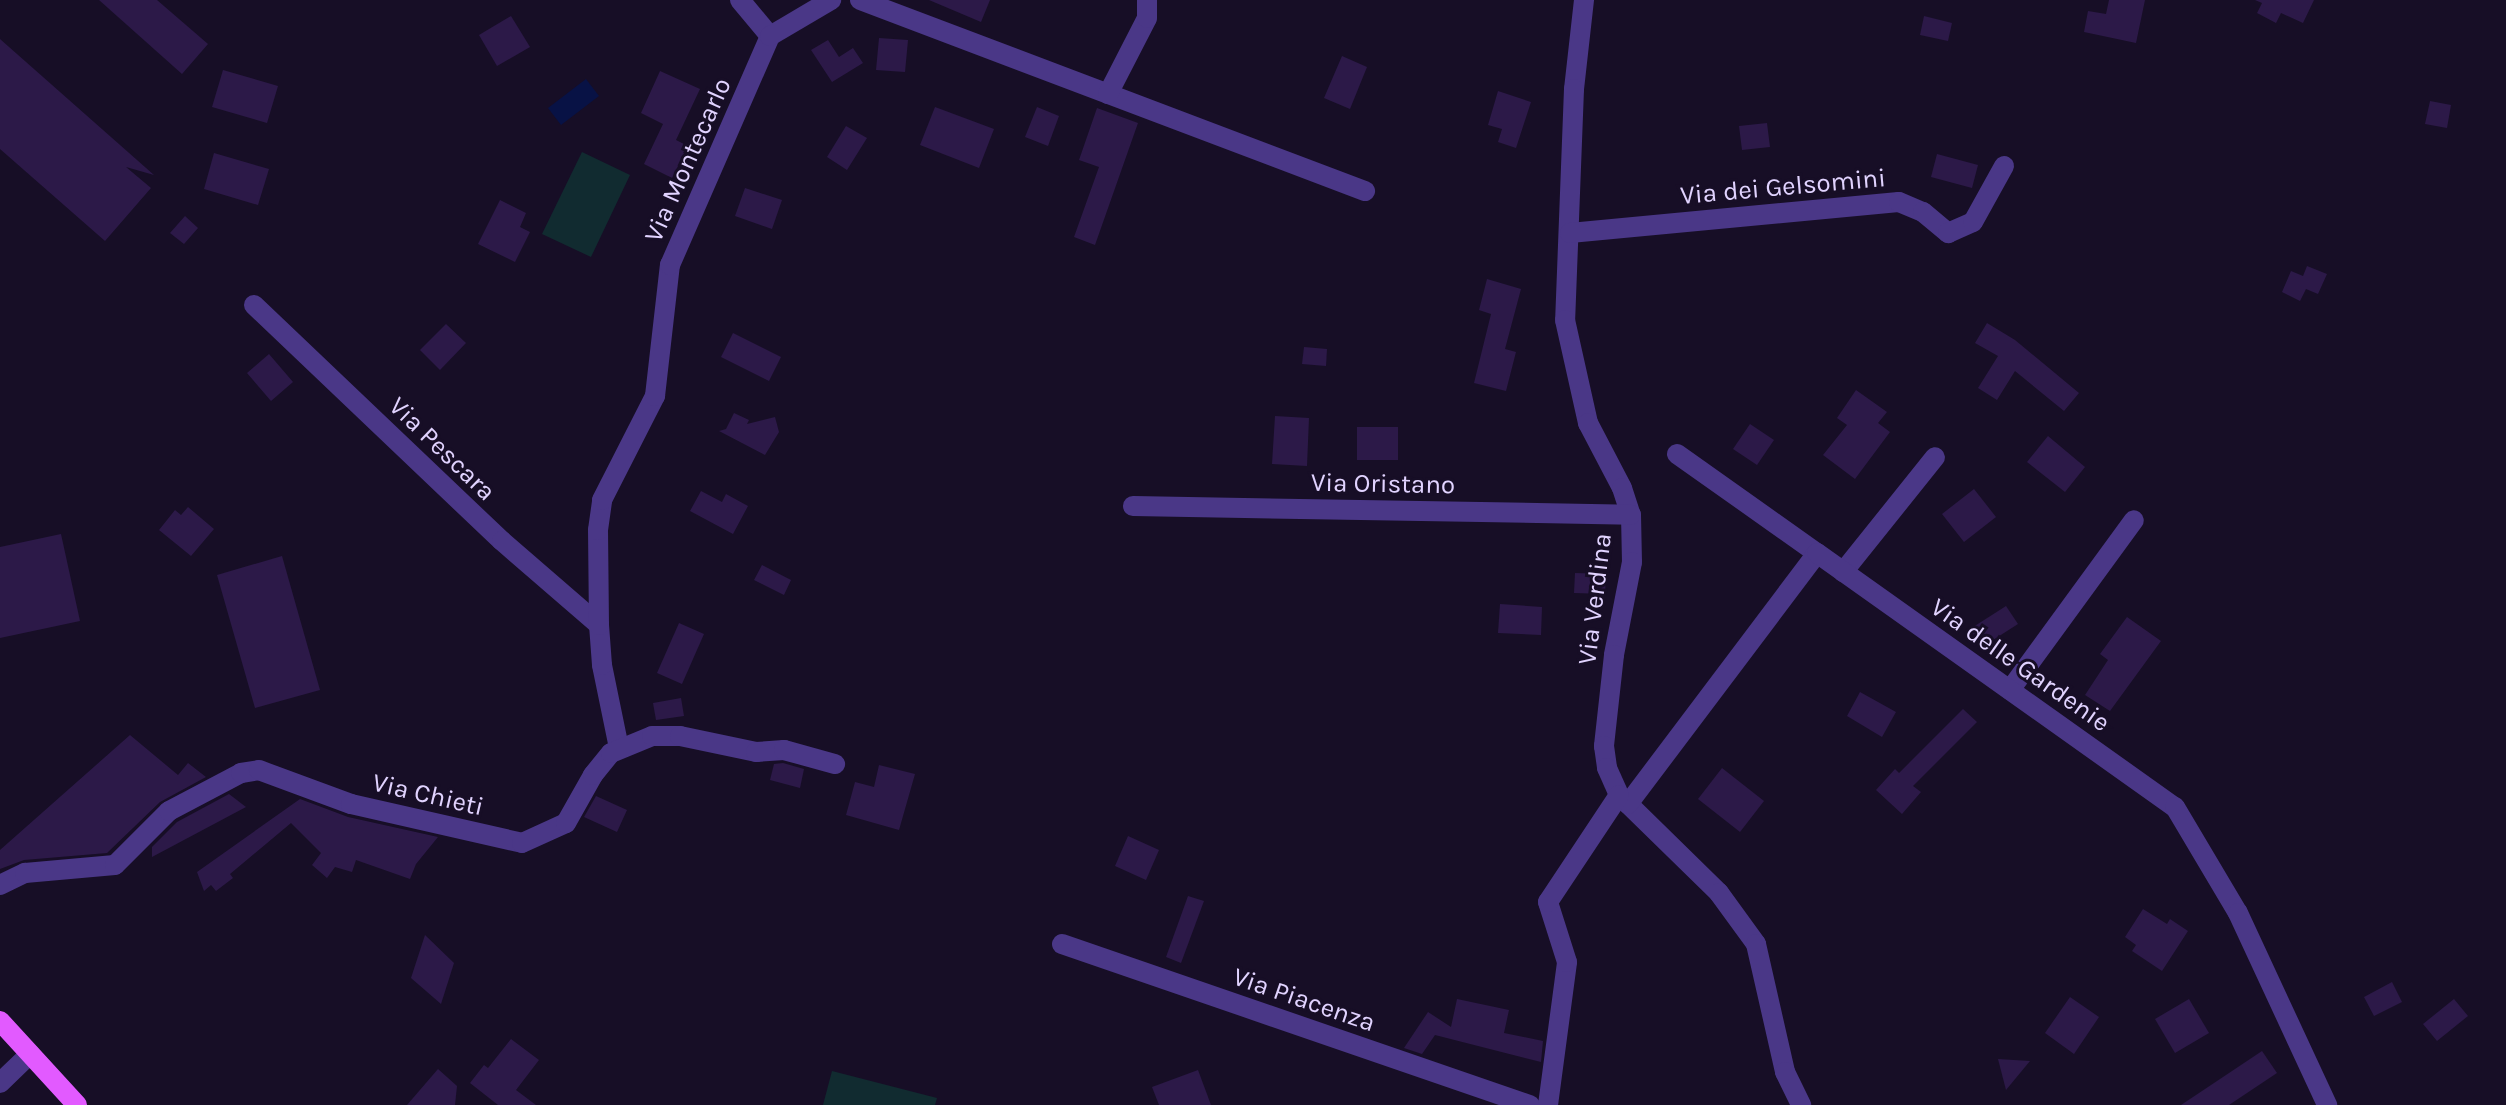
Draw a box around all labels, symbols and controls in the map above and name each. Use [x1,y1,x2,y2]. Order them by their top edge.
street label: Via Montecarlo [638,73,738,247]
street label: Via dei Gelsomini [1679,162,1887,212]
street label: Via Pescara [382,391,502,507]
street label: Via Oristano [1311,467,1455,501]
street label: Via Verdina [1571,531,1619,667]
street label: Via delle Gardenie [1924,592,2116,738]
street label: Via Chieti [369,767,487,823]
street label: Via Piacenza [1229,961,1379,1039]

